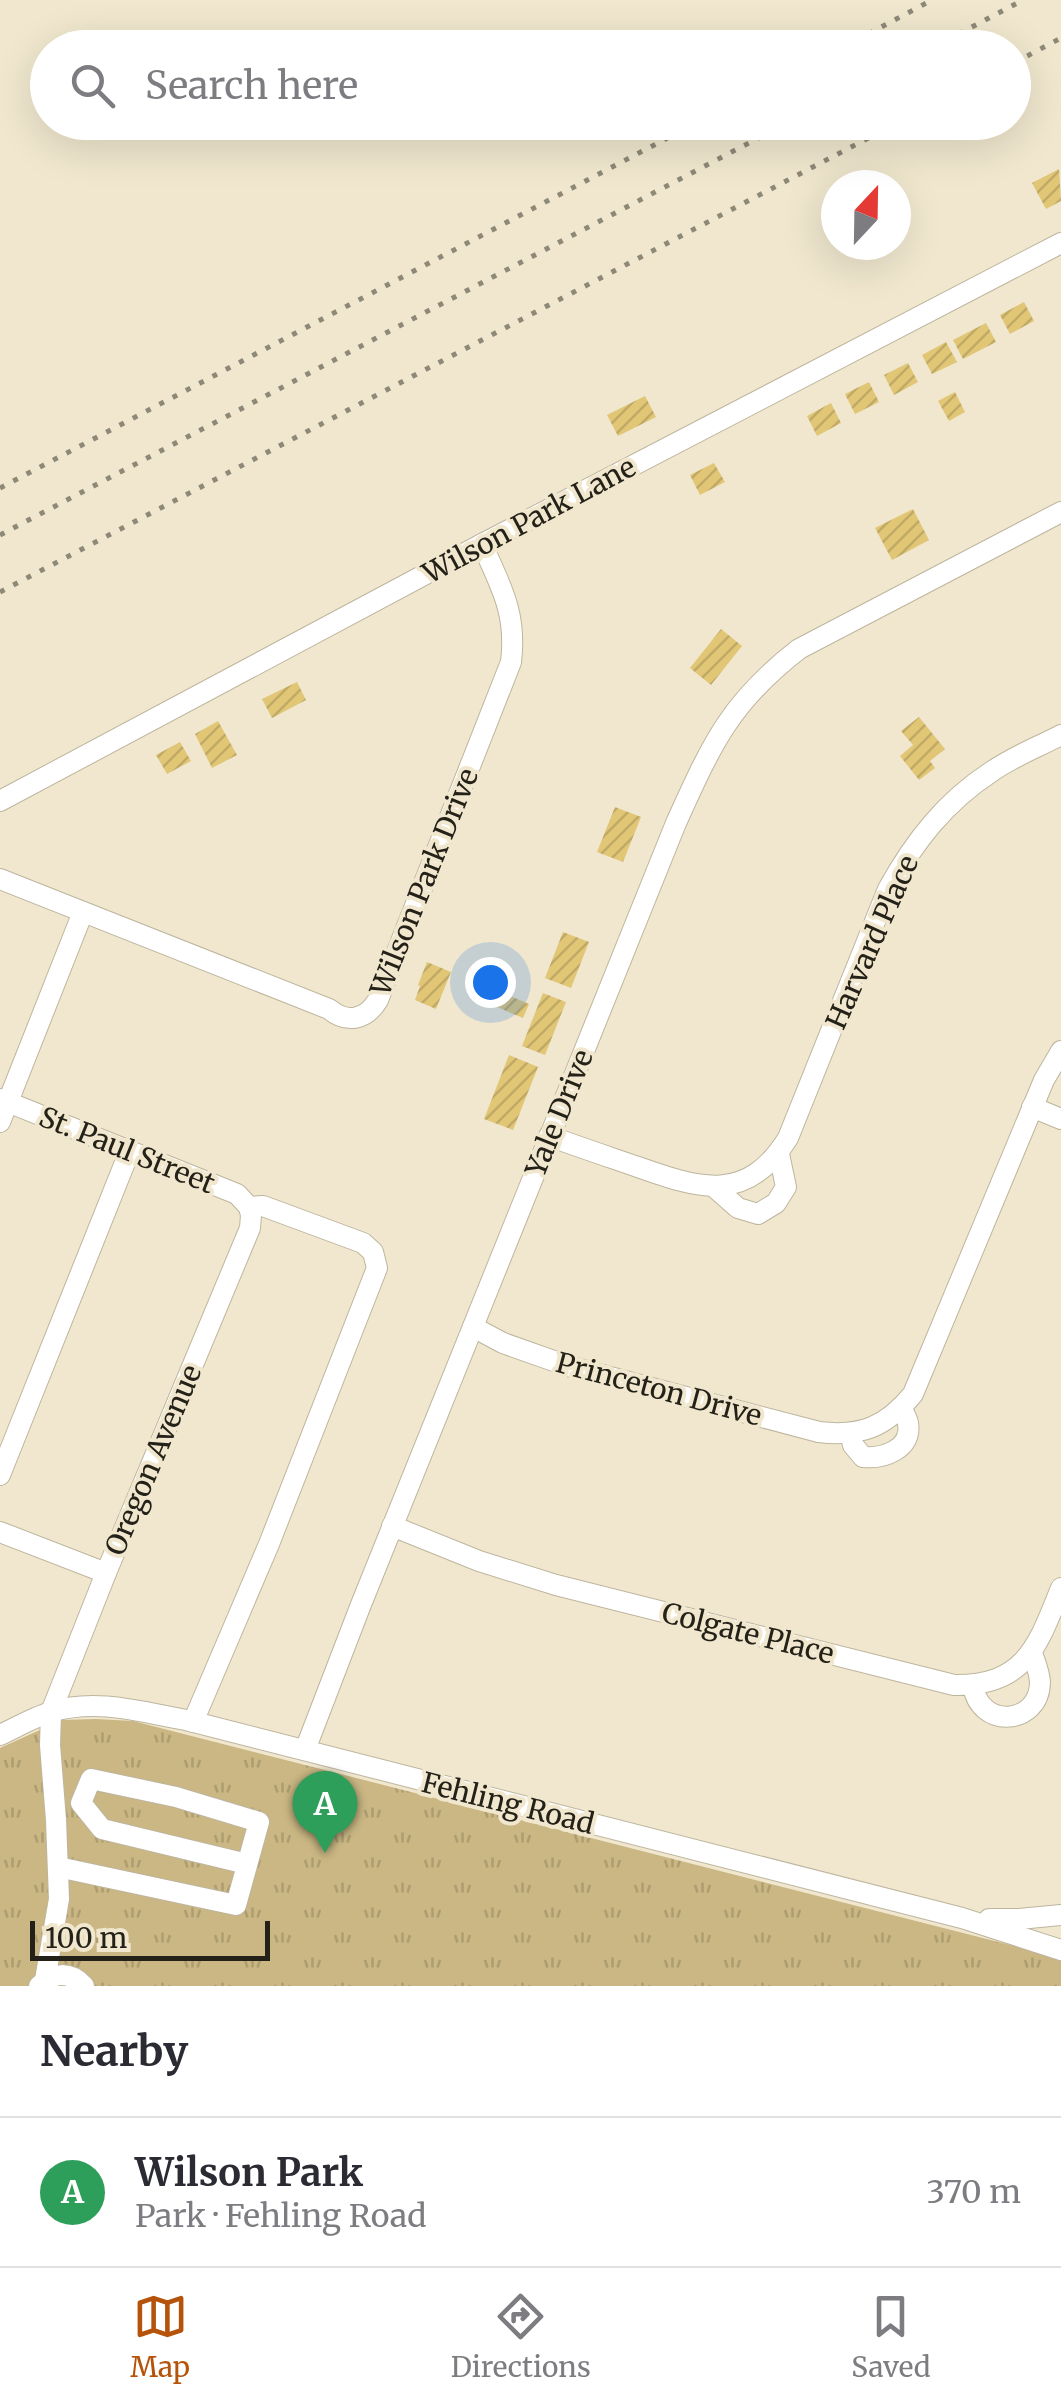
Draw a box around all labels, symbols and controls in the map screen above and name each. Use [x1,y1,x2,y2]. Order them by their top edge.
search box [30,30,1031,140]
icon: search [65,58,120,113]
text: Search here [145,62,358,109]
north arrow [821,170,911,260]
street label: Wilson Park Lane [415,449,642,592]
street label: Wilson Park Drive [362,763,486,1002]
street label: Harvard Place [818,849,926,1035]
your location [465,957,516,1008]
street label: Yale Drive [517,1044,601,1183]
street label: St. Paul Street [34,1098,220,1202]
street label: Princeton Drive [552,1344,766,1434]
street label: Oregon Avenue [97,1359,209,1561]
street label: Colgate Place [658,1594,838,1672]
street label: Fehling Road [418,1764,598,1842]
pin: A [292,1770,358,1853]
scale bar [30,1916,270,1960]
text: 100 m [45,1920,127,1956]
text: Nearby [40,2025,188,2077]
text: Wilson Park [135,2149,363,2196]
text: A [61,2172,84,2212]
text: 370 m [926,2172,1021,2212]
text: Park · Fehling Road [135,2196,427,2236]
tab: Map [130,2289,190,2385]
tab: Directions [451,2289,591,2385]
tab: Saved [851,2289,931,2385]

